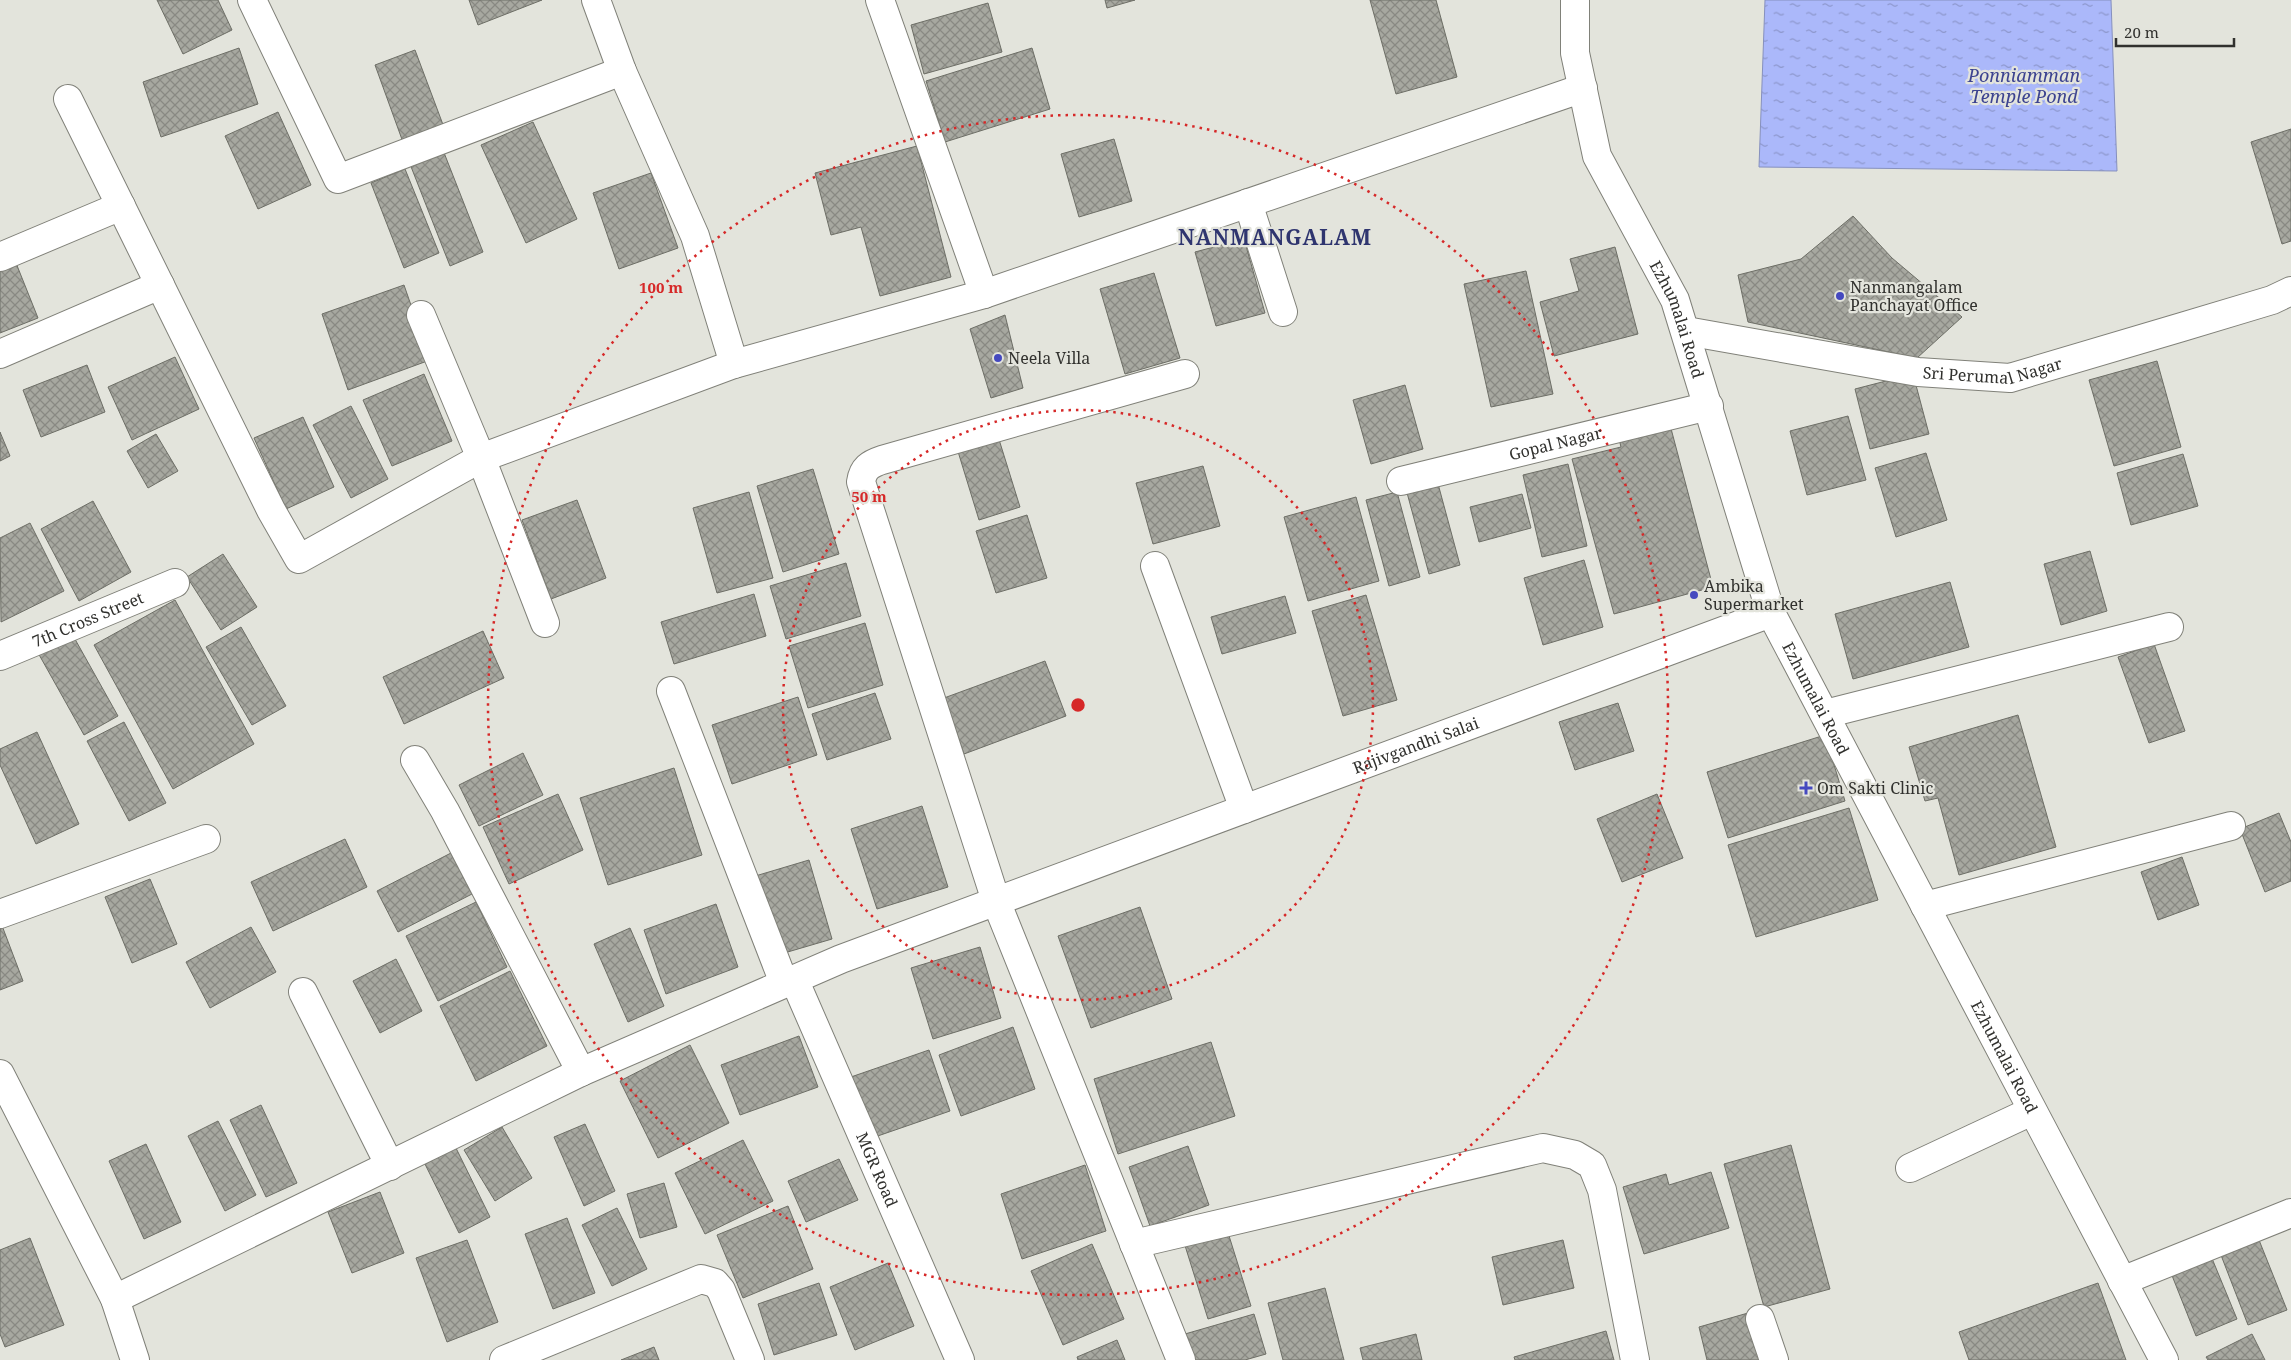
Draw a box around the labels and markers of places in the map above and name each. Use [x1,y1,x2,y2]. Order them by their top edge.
place label: Nanmangalam Panchayat Office [1850,276,1978,316]
marker: Nanmangalam Panchayat Office [1834,290,1846,302]
place label: Neela Villa [1008,347,1090,369]
marker: Neela Villa [992,352,1004,364]
place label: Ambika Supermarket [1704,575,1804,615]
marker: Ambika Supermarket [1688,589,1700,601]
centre of rings [1069,696,1087,714]
place label: Om Sakti Clinic [1817,777,1933,799]
marker: Om Sakti Clinic [1799,781,1813,795]

